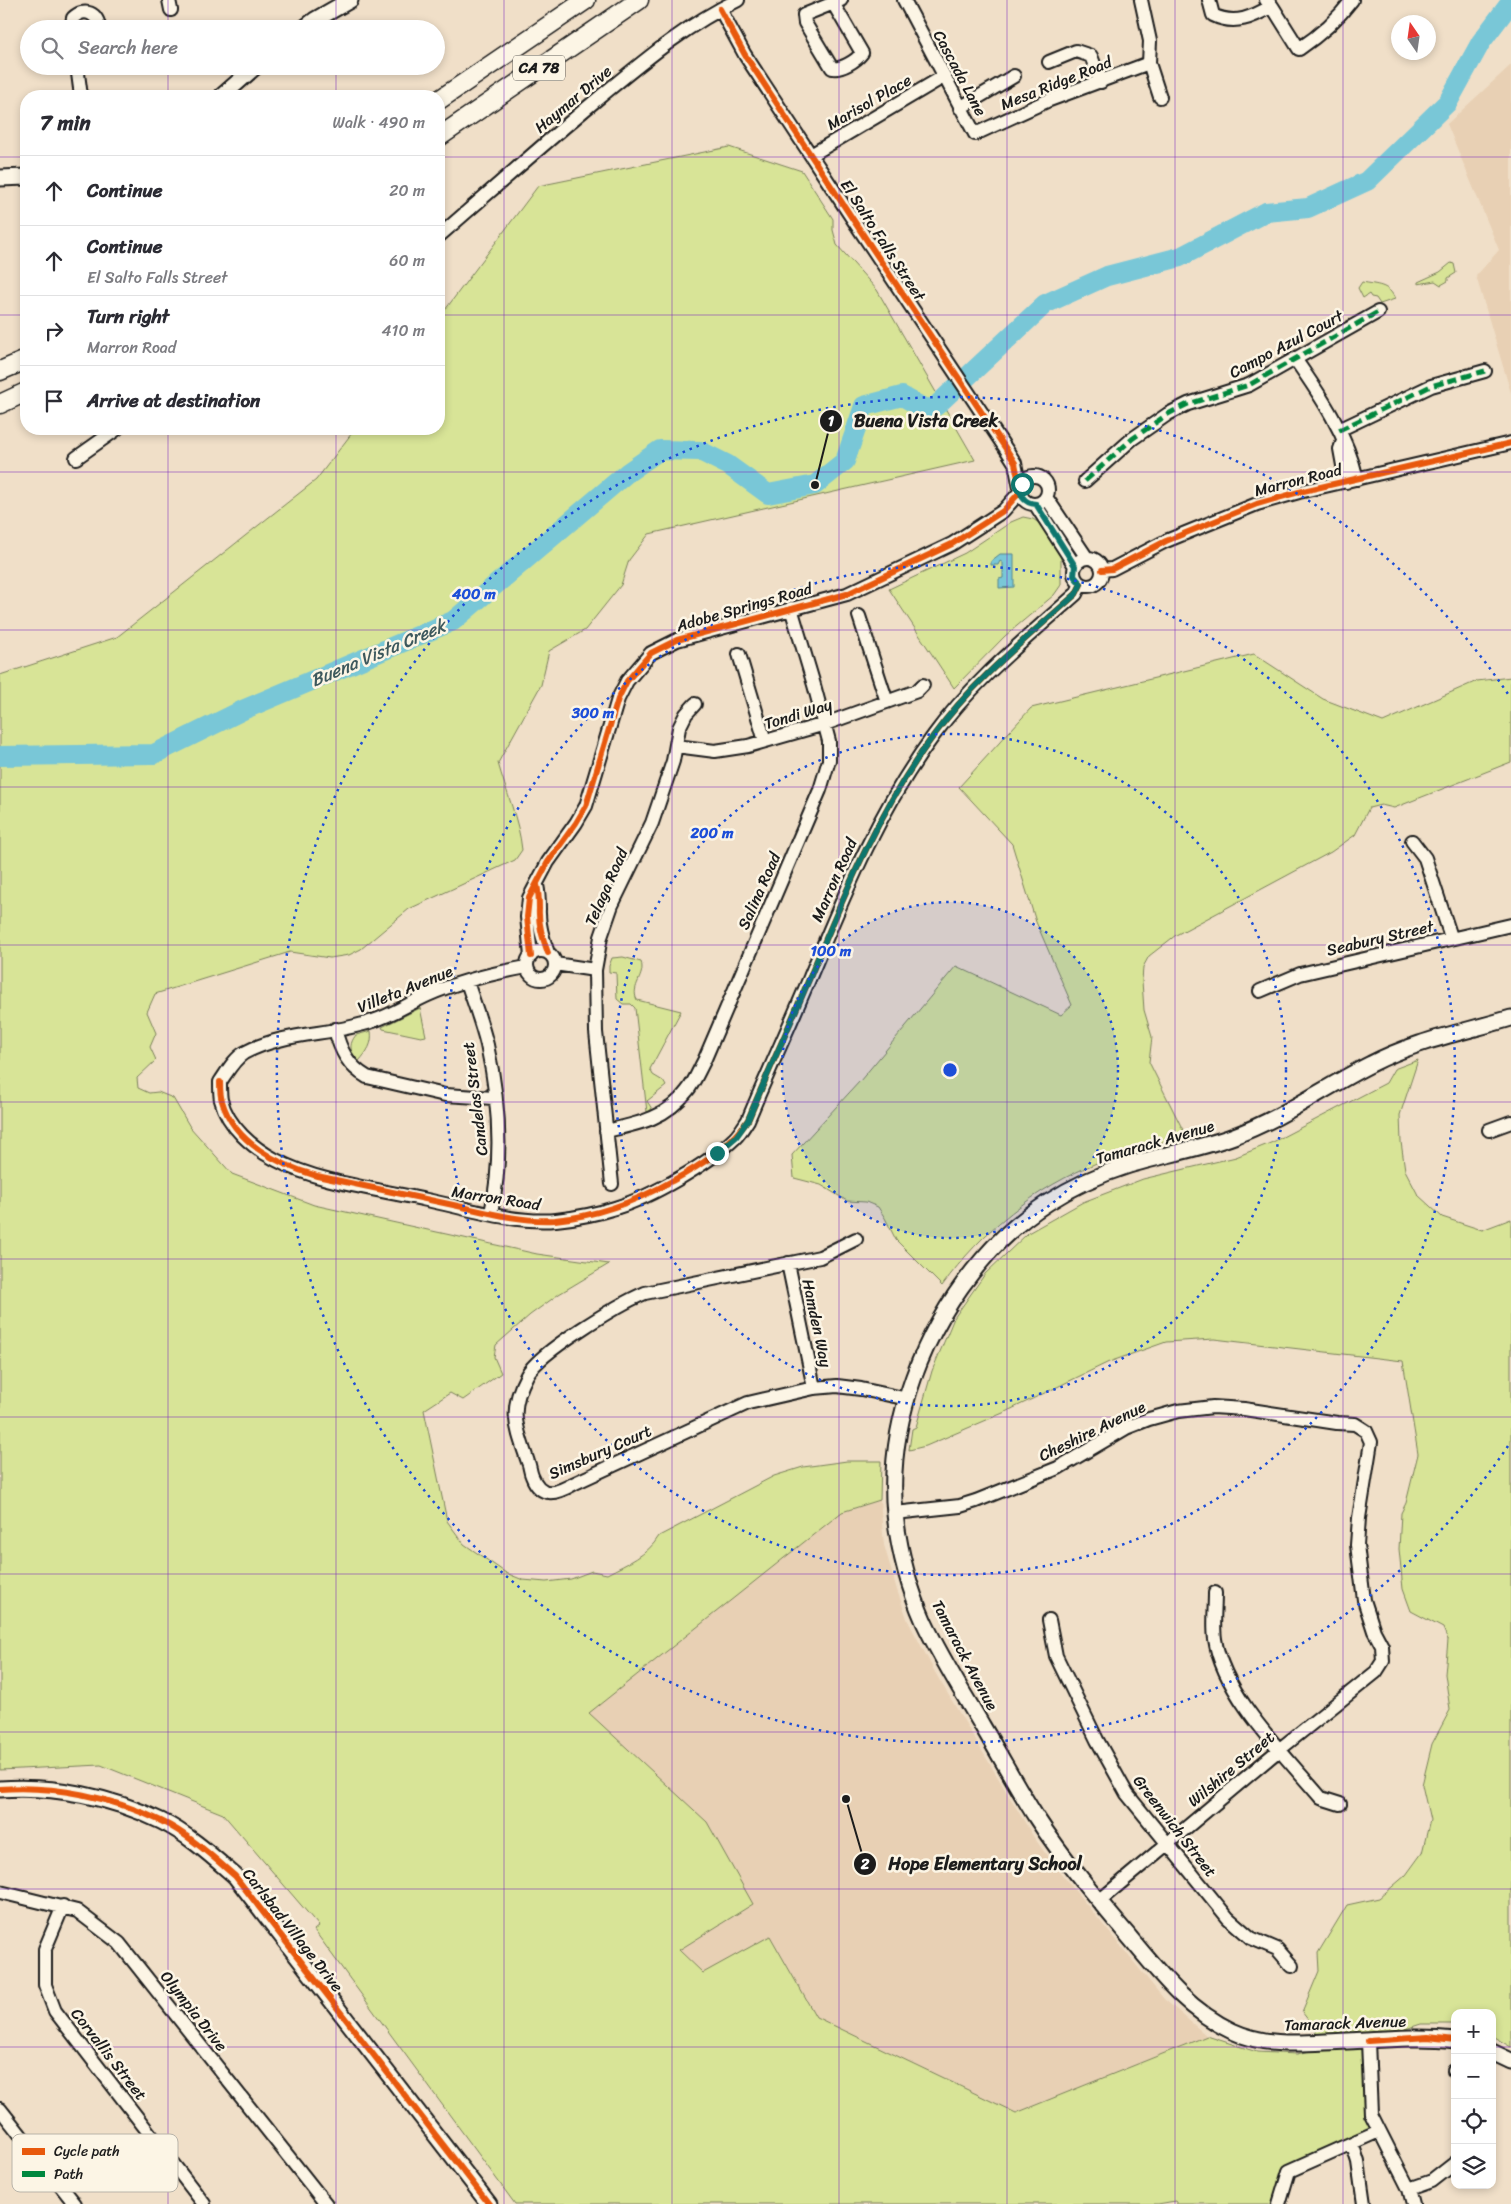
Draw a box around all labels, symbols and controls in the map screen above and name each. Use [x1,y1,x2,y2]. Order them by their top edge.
north arrow [1391,15,1436,60]
search box [20,20,445,75]
street label: Cascada Lane [925,25,995,121]
text: Search here [78,31,178,64]
icon: search [38,34,66,62]
street label: Mesa Ridge Road [996,47,1118,119]
road number: CA 78 [513,56,565,80]
street label: Haymar Drive [527,57,619,141]
street label: Marisol Place [821,66,917,138]
text: 7 min [40,104,91,142]
text: Walk · 490 m [333,108,425,137]
street label: El Salto Falls Street [833,173,934,307]
text: Continue [87,174,163,207]
text: 20 m [389,176,425,205]
icon: ahead [40,177,68,205]
text: Continue [87,230,163,263]
text: 60 m [389,246,425,275]
icon: ahead [40,247,68,275]
text: El Salto Falls Street [87,263,228,292]
text: Turn right [87,300,169,333]
street label: Campo Azul Court [1224,301,1349,386]
text: 410 m [382,316,425,345]
icon: right [40,317,68,345]
text: Marron Road [87,333,176,362]
text: Arrive at destination [87,384,260,417]
icon: arrive [40,387,68,415]
callout: Buena Vista Creek [819,404,1009,437]
text: Buena Vista Creek [854,405,999,437]
text: 1 [828,408,835,434]
street label: Marron Road [1251,455,1346,505]
route start [1011,473,1034,496]
street label: Adobe Springs Road [672,573,817,641]
text: 400 m [451,581,496,607]
water label: Buena Vista Creek [305,609,453,696]
street label: Tondi Way [760,690,836,738]
text: 300 m [571,700,615,726]
text: 200 m [689,820,734,846]
street label: Marron Road [803,832,866,927]
street label: Telaga Road [576,842,637,931]
street label: Salina Road [729,846,790,934]
street label: Seabury Street [1324,911,1437,964]
text: 100 m [811,938,852,964]
street label: Villeta Avenue [353,957,458,1021]
street label: Candelas Street [454,1040,496,1158]
centre of rings [941,1061,959,1079]
street label: Tamarack Avenue [1092,1111,1218,1173]
route end [706,1142,729,1165]
street label: Marron Road [450,1177,544,1220]
street label: Hamden Way [793,1276,841,1371]
street label: Cheshire Avenue [1033,1392,1151,1470]
street label: Simsbury Court [544,1416,656,1488]
street label: Tamarack Avenue [924,1594,1007,1716]
street label: Wilshire Street [1181,1724,1281,1814]
street label: Greenwich Street [1125,1768,1225,1884]
callout: Hope Elementary School [853,1847,1091,1880]
text: Hope Elementary School [887,1848,1083,1880]
text: 2 [860,1851,870,1877]
street label: Carlsbad Village Drive [235,1861,351,1999]
street label: Olympia Drive [153,1964,235,2058]
street label: Corvallis Street [63,2001,155,2107]
street label: Tamarack Avenue [1283,2006,1407,2040]
map controls [1451,2009,1496,2189]
button: + [1451,2009,1496,2054]
button: − [1451,2054,1496,2099]
button: locate [1451,2099,1496,2144]
legend [12,2134,178,2192]
text: Cycle path [54,2139,120,2164]
button: layers [1451,2144,1496,2189]
text: Path [54,2162,83,2187]

